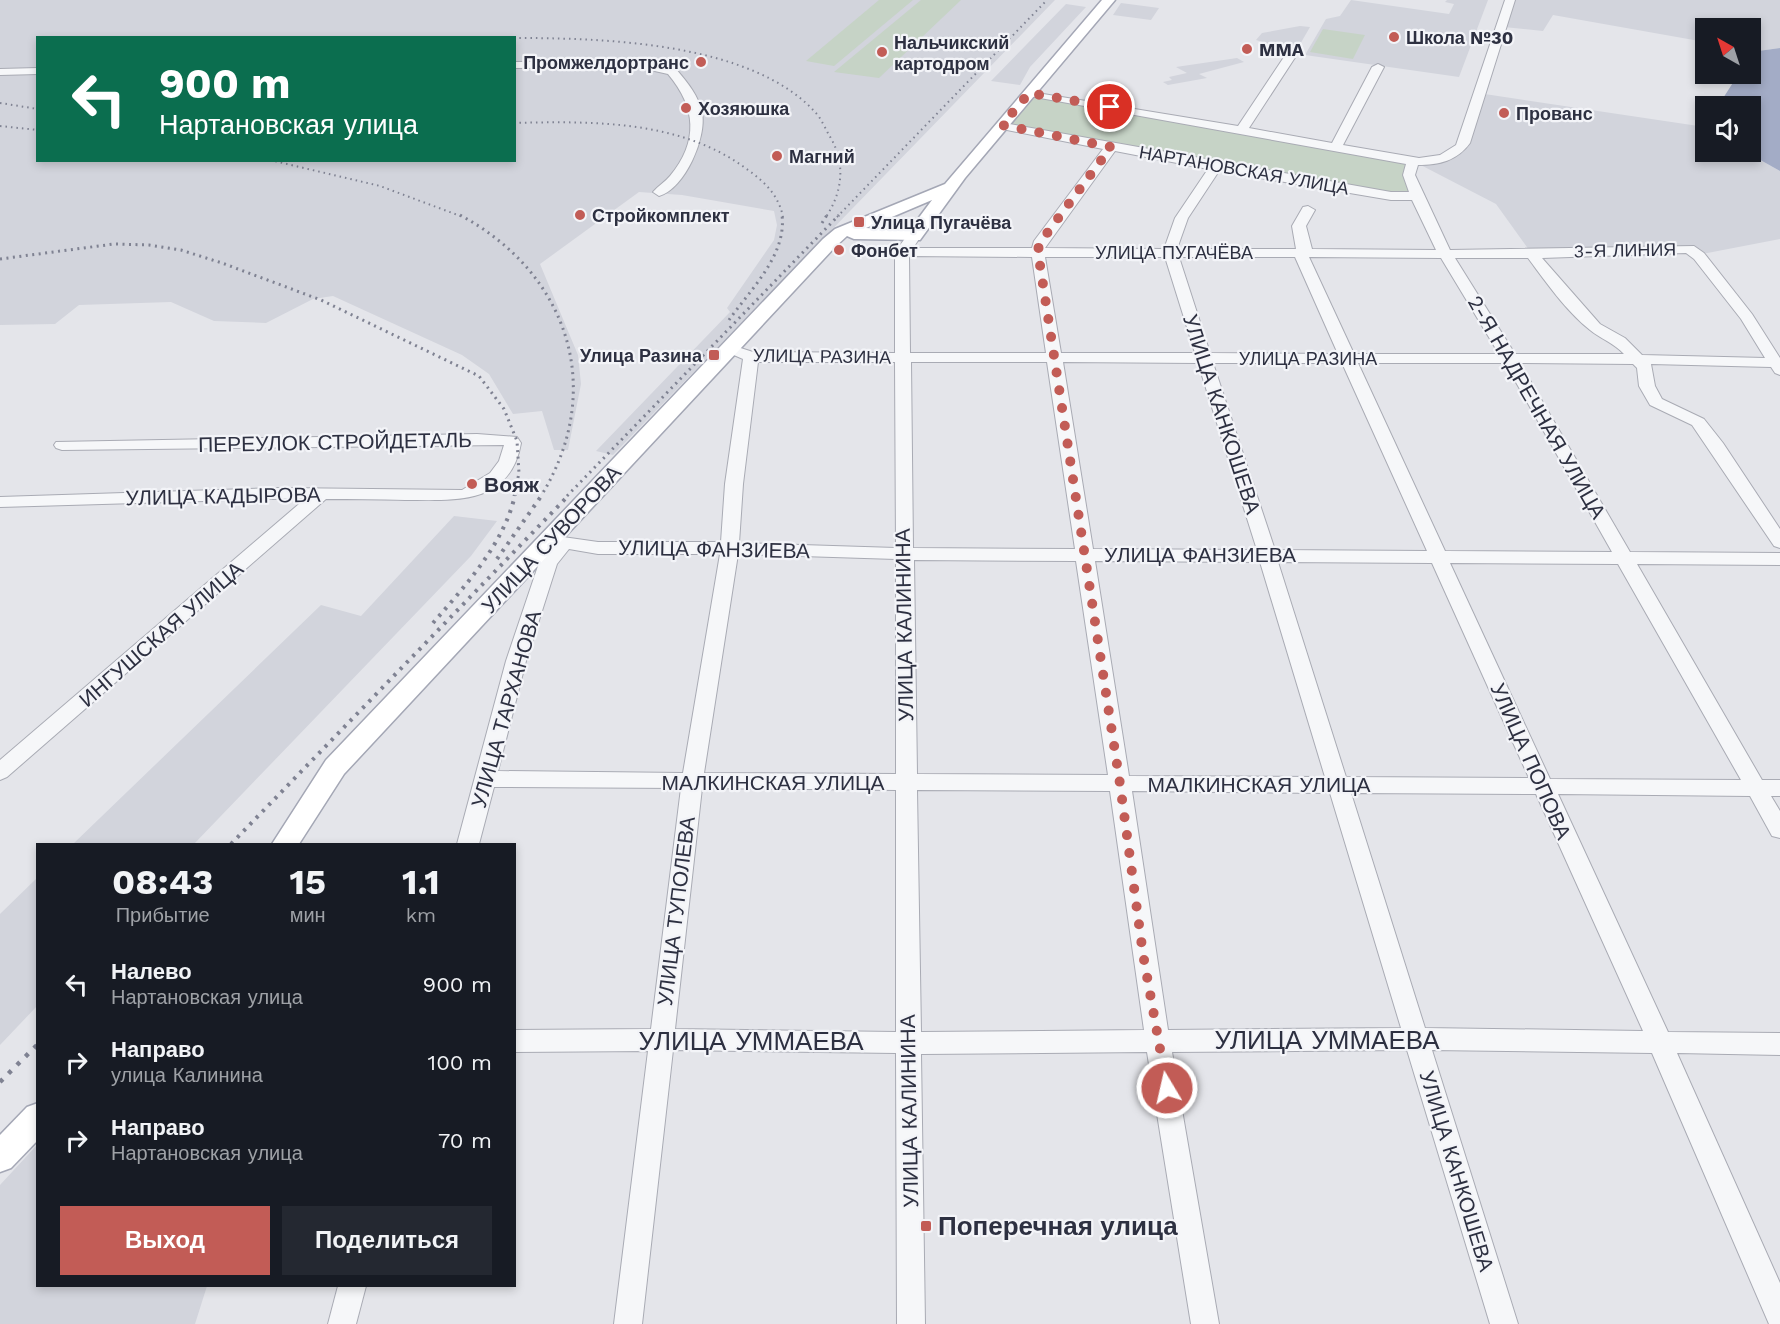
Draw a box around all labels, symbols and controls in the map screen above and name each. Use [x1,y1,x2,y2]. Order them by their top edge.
north arrow [1695,18,1761,84]
map controls [1695,18,1761,162]
place label: Школа №30 [1406,27,1513,48]
marker: Школа №30 [1387,30,1401,44]
place label: Нальчикский картодром [894,32,1009,74]
place label: MMA [1259,39,1305,60]
marker: MMA [1240,42,1254,56]
marker: Нальчикский картодром [875,45,889,59]
place label: Промжелдортранс [523,52,689,73]
marker: Промжелдортранс [694,55,708,69]
text: 900 m [159,59,291,108]
icon: left [60,60,138,138]
pin [1084,81,1135,132]
icon: arrive [1093,90,1126,123]
button: sound [1695,96,1761,162]
place label: Хозяюшка [698,98,790,119]
marker: Хозяюшка [679,101,693,115]
place label: Прованс [1516,103,1593,124]
marker: Прованс [1497,106,1511,120]
text: Нартановская улица [159,109,418,141]
street label: НАРТАНОВСКАЯ УЛИЦА [1138,141,1350,199]
place label: Магний [789,146,855,167]
marker: Магний [770,149,784,163]
place label: Стройкомплект [592,205,730,226]
marker: Стройкомплект [573,208,587,222]
place label: Улица Пугачёва [871,212,1012,233]
marker: Улица Пугачёва [852,215,866,229]
street label: 3-Я ЛИНИЯ [1574,239,1676,261]
place label: Фонбет [851,240,918,261]
street label: УЛИЦА ПУГАЧЁВА [1095,242,1253,263]
marker: Фонбет [832,243,846,257]
street label: 2-Я НАДРЕЧНАЯ УЛИЦА [1463,291,1611,523]
street label: УЛИЦА КАНКОШЕВА [1178,311,1266,517]
street label: УЛИЦА РАЗИНА [753,344,891,368]
place label: Улица Разина [580,345,703,366]
marker: Улица Разина [707,348,721,362]
street label: УЛИЦА РАЗИНА [1239,348,1377,369]
street label: ПЕРЕУЛОК СТРОЙДЕТАЛЬ [198,427,472,457]
street label: УЛИЦА СУВОРОВА [476,460,626,618]
place label: Вояж [484,472,540,497]
marker: Вояж [465,477,479,491]
street label: УЛИЦА КАДЫРОВА [125,482,321,510]
street label: УЛИЦА КАЛИНИНА [890,528,918,722]
street label: УЛИЦА ФАНЗИЕВА [618,535,810,563]
street label: УЛИЦА ФАНЗИЕВА [1104,542,1296,567]
street label: ИНГУШСКАЯ УЛИЦА [74,556,248,712]
street label: УЛИЦА ТАРХАНОВА [466,607,546,811]
street label: УЛИЦА ПОПОВА [1485,679,1577,843]
street label: МАЛКИНСКАЯ УЛИЦА [661,770,885,795]
street label: МАЛКИНСКАЯ УЛИЦА [1147,772,1371,797]
street label: УЛИЦА ТУПОЛЕВА [652,815,700,1007]
text: 08:43 [112,861,213,903]
text: 15 [289,861,326,903]
text: 1.1 [402,861,440,903]
text: Прибытие [116,903,210,927]
text: мин [290,903,326,927]
text: km [406,903,436,927]
text: Налево [111,959,192,984]
icon: left [60,968,93,1001]
text: 900 m [423,972,492,997]
text: Нартановская улица [111,985,303,1009]
street label: УЛИЦА КАЛИНИНА [895,1014,923,1208]
street label: УЛИЦА УММАЕВА [1214,1025,1440,1055]
street label: УЛИЦА УММАЕВА [638,1026,864,1056]
text: Направо [111,1037,205,1062]
icon: right [60,1046,93,1079]
text: 100 m [428,1050,492,1075]
position arrow [1135,1056,1199,1120]
text: улица Калинина [111,1063,263,1087]
street label: УЛИЦА КАНКОШЕВА [1415,1068,1499,1274]
text: Направо [111,1115,205,1140]
icon: right [60,1124,93,1157]
text: 70 m [438,1128,492,1153]
text: Нартановская улица [111,1141,303,1165]
button: Выход [60,1206,270,1275]
button: Поделиться [282,1206,492,1275]
place label: Поперечная улица [938,1211,1178,1241]
marker: Поперечная улица [919,1219,933,1233]

